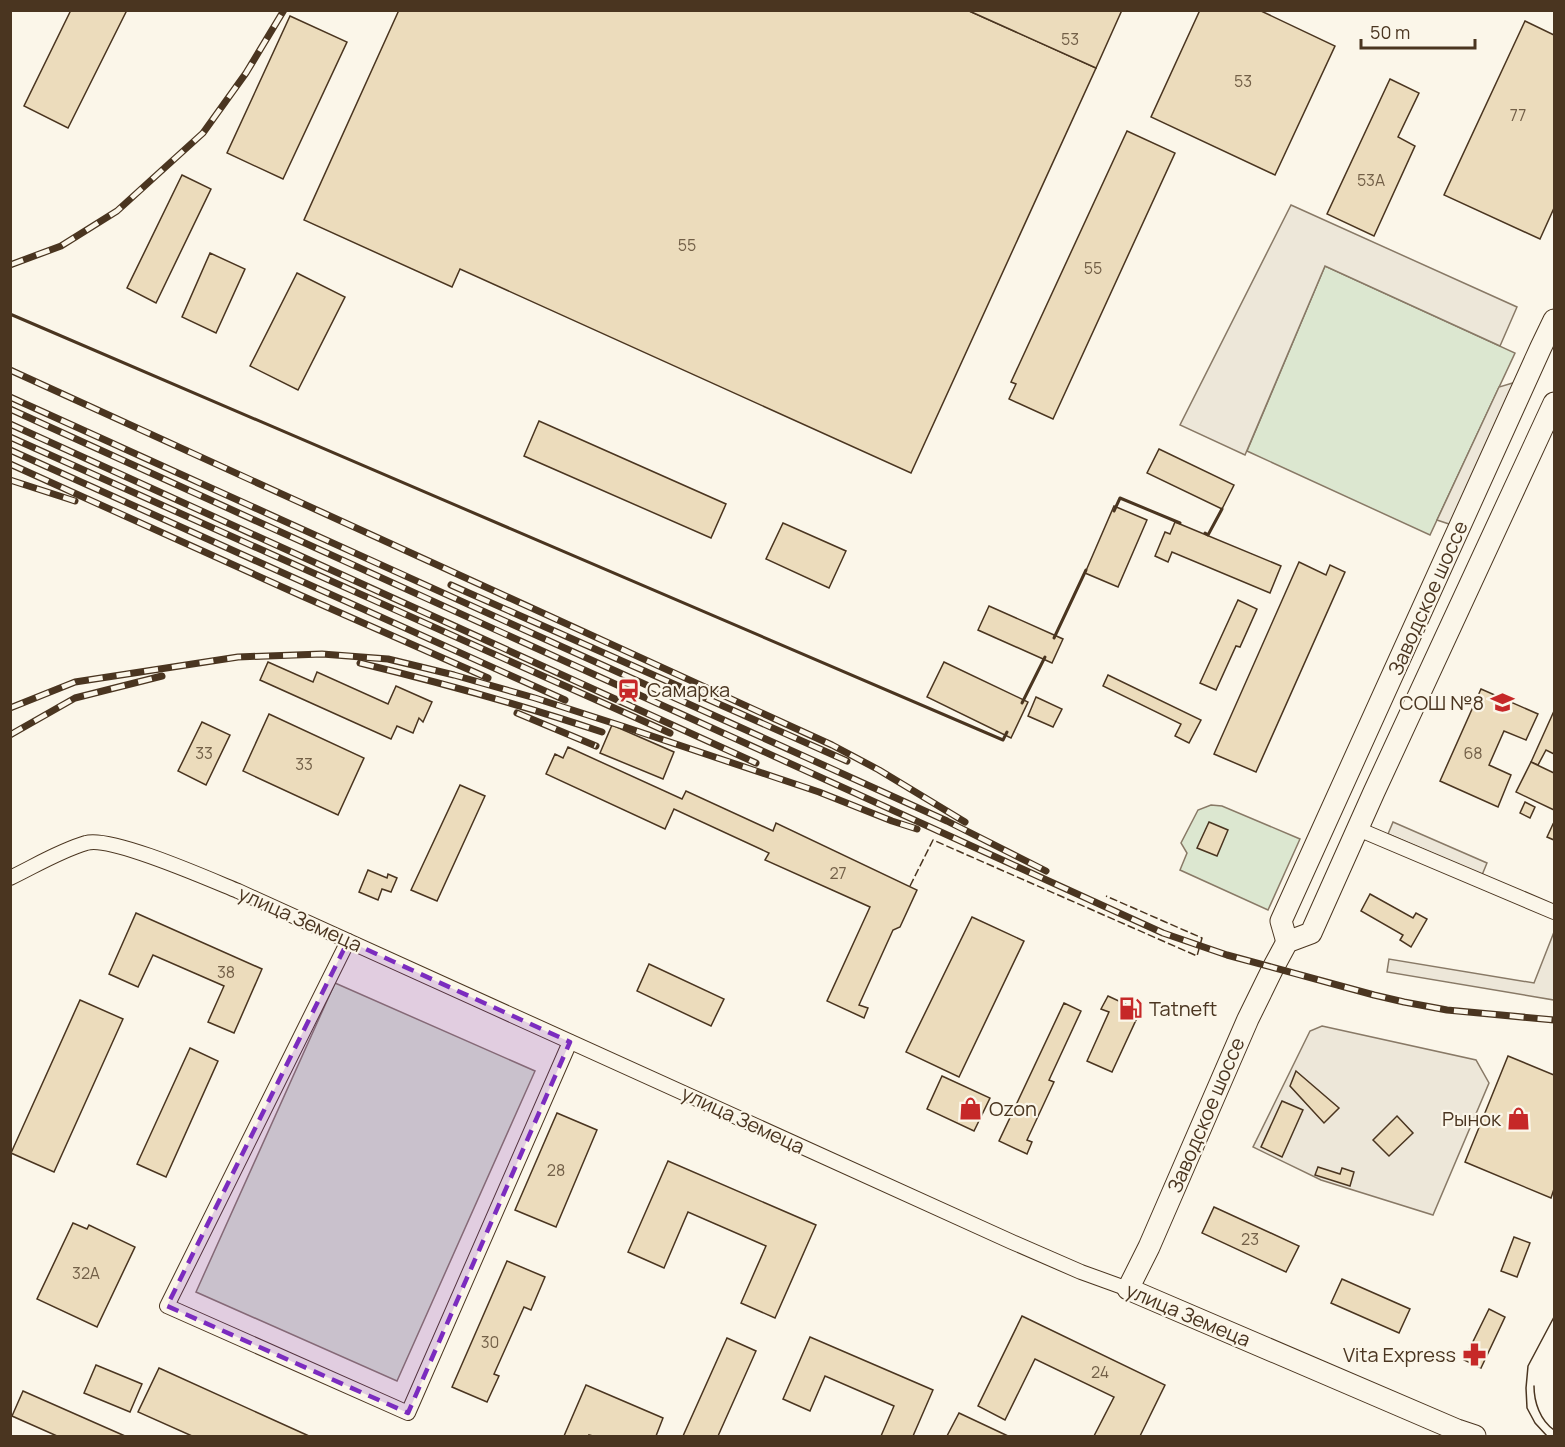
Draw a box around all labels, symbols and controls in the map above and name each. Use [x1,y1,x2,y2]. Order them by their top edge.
scale bar [1361,12,1475,50]
text: 50 m [1370,20,1410,44]
house number: 53 [1061,28,1079,50]
house number: 53 [1234,70,1252,92]
house number: 77 [1510,104,1526,126]
house number: 53А [1357,169,1385,191]
house number: 55 [678,234,696,256]
house number: 55 [1084,257,1102,279]
street label: Заводское шоссе [1381,516,1474,679]
place label: Самарка [647,676,730,703]
station icon: Самарка [616,677,642,703]
place label: СОШ №8 [1399,689,1484,716]
school or university icon: СОШ №8 [1489,690,1515,716]
house number: 33 [195,742,213,764]
house number: 68 [1463,742,1483,764]
house number: 33 [295,753,313,775]
house number: 27 [829,862,847,884]
street label: улица Земеца [234,879,366,958]
house number: 38 [217,961,235,983]
place label: Tatneft [1149,995,1217,1022]
fuel station icon: Tatneft [1118,996,1144,1022]
street label: Заводское шоссе [1161,1033,1250,1197]
street label: улица Земеца [677,1079,809,1160]
place label: Ozon [989,1095,1037,1122]
shop icon: Ozon [958,1096,984,1122]
place label: Рынок [1442,1105,1502,1132]
shop icon: Рынок [1506,1106,1532,1132]
house number: 28 [547,1159,565,1181]
house number: 23 [1241,1228,1259,1250]
house number: 32А [72,1262,100,1284]
street label: улица Земеца [1122,1276,1255,1353]
house number: 30 [481,1331,499,1353]
place label: Vita Express [1343,1341,1456,1368]
pharmacy icon: Vita Express [1461,1342,1487,1368]
house number: 24 [1091,1361,1109,1383]

